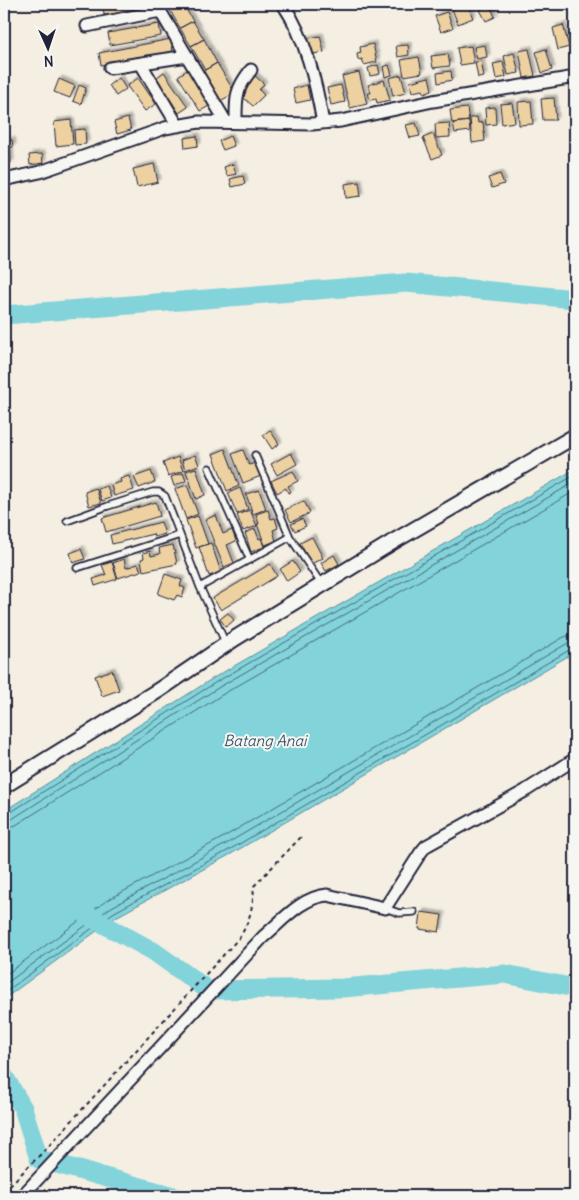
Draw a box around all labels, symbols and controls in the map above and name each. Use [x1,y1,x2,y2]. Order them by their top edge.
north arrow [22,22,72,72]
text: N [43,52,54,70]
water label: Batang Anai [224,731,308,750]

